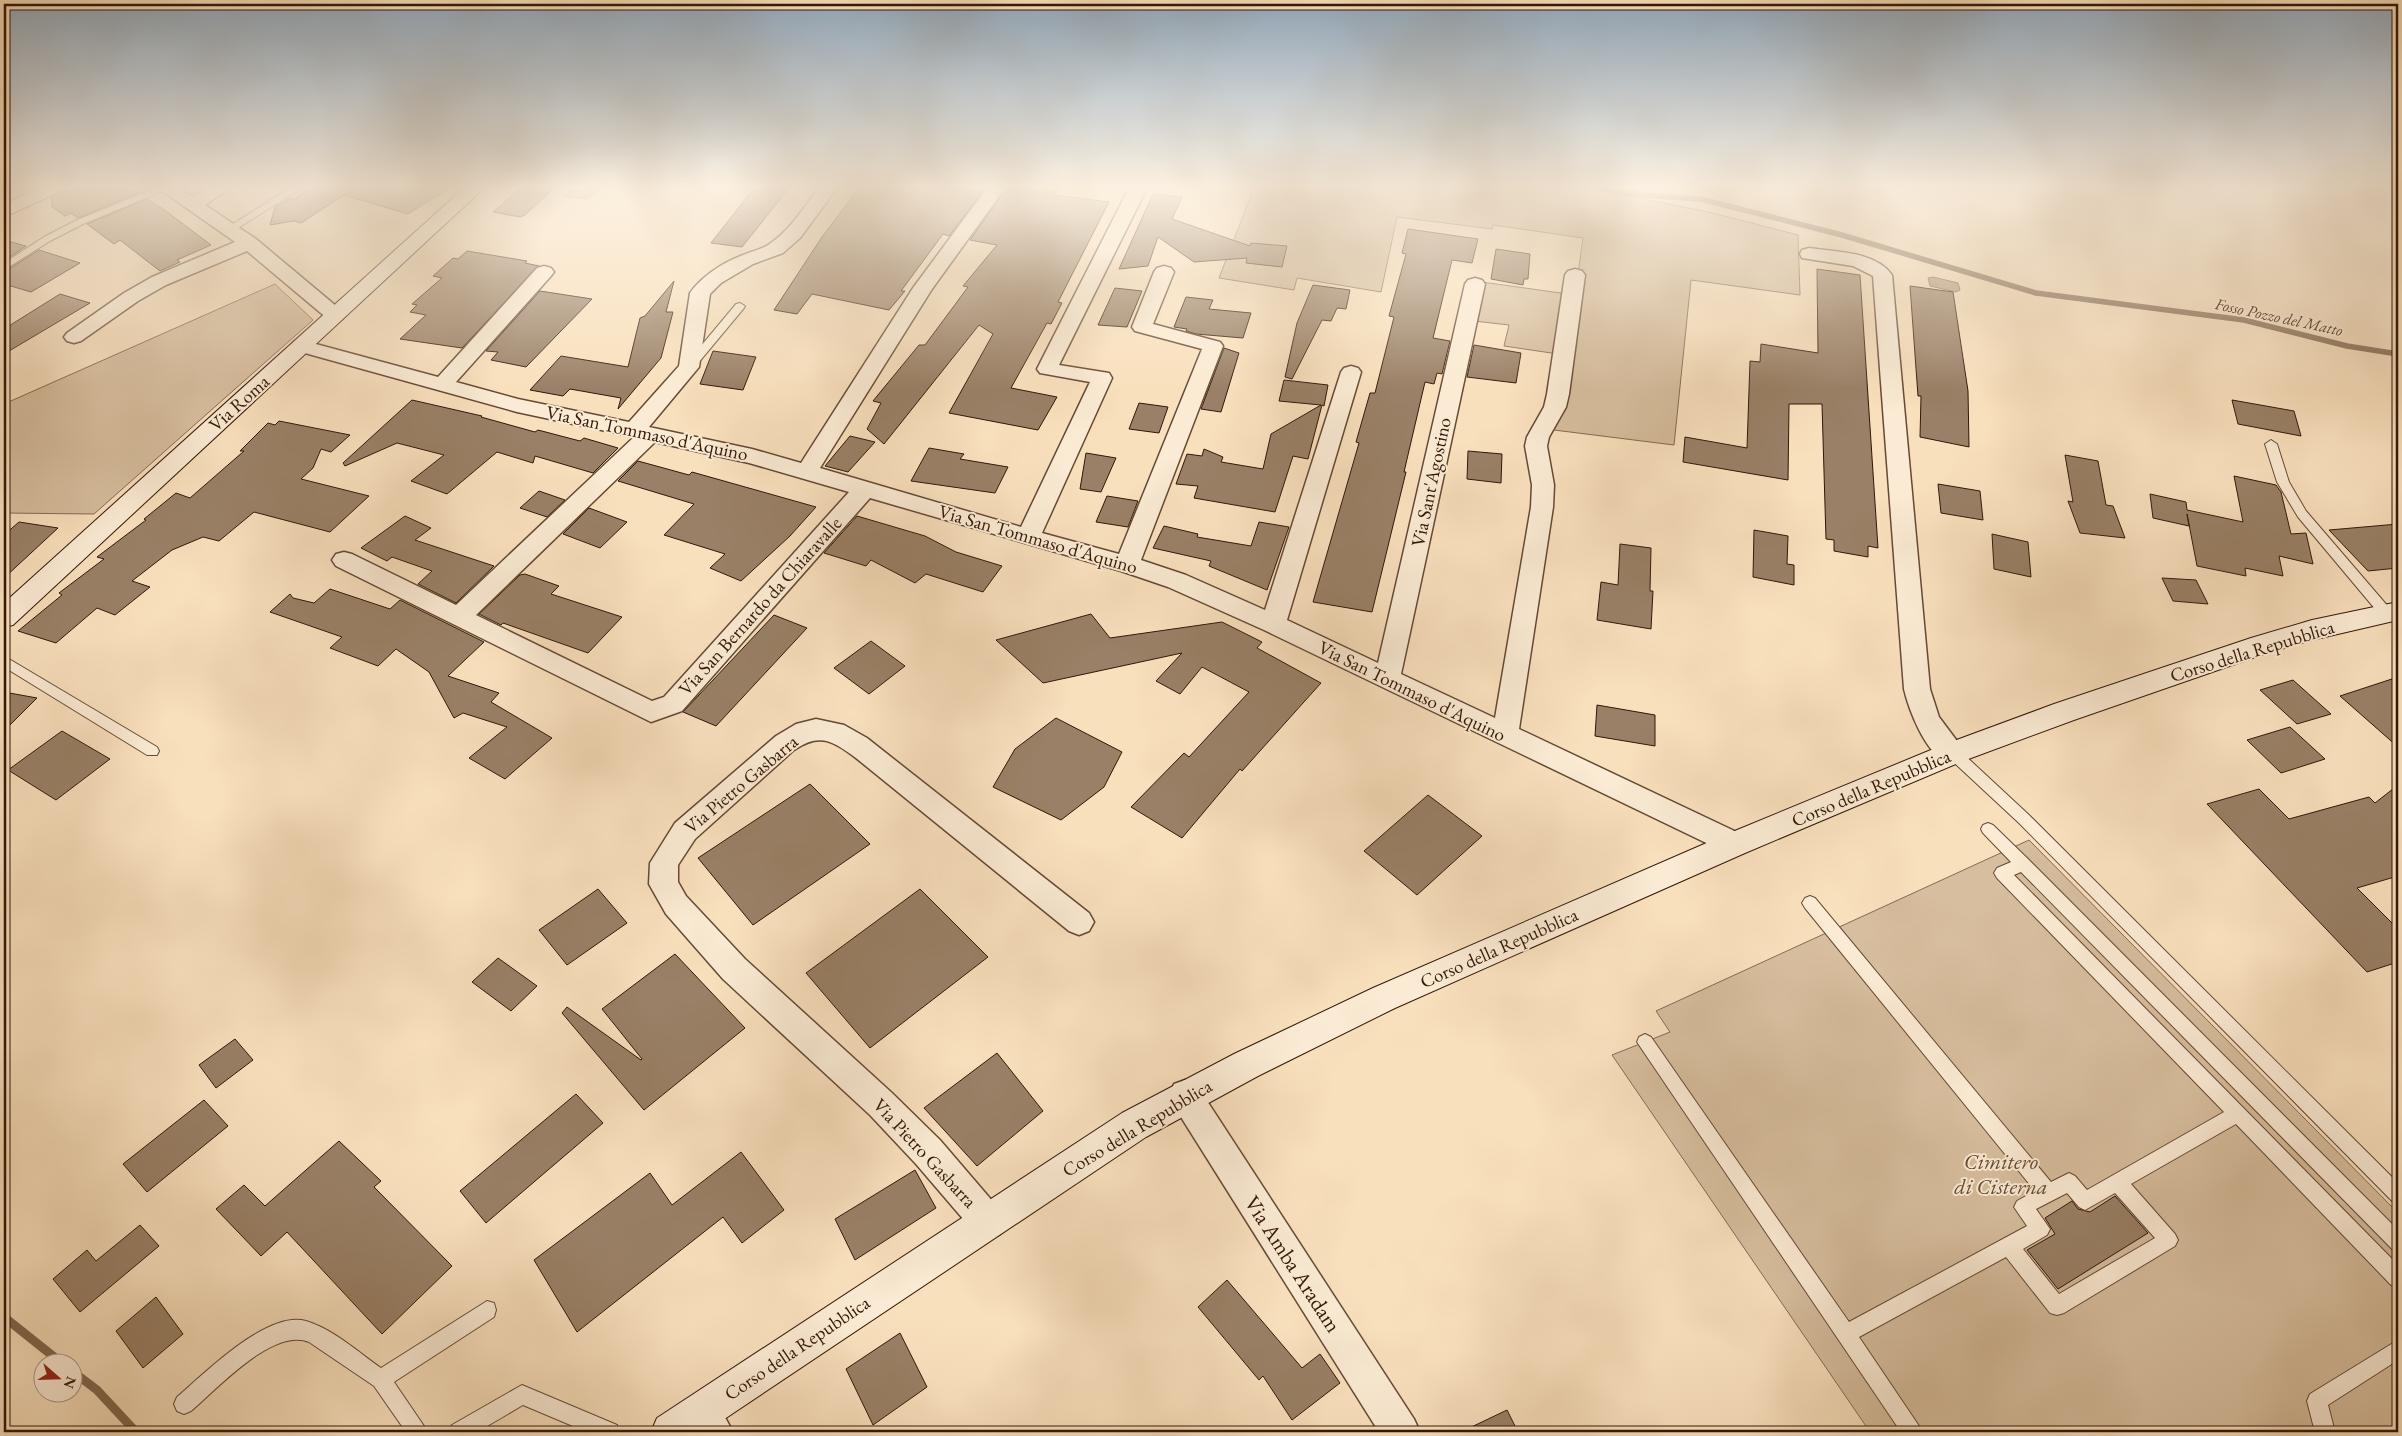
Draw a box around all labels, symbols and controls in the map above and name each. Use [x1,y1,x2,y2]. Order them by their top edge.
water label: Fosso Pozzo del Matto [2212,293,2345,341]
street label: Via Roma [203,369,275,437]
street label: Via San Tommaso d'Aquino [544,399,750,467]
street label: Via Sant'Agostino [1405,415,1457,549]
street label: Via San Tommaso d'Aquino [936,499,1140,579]
street label: Via San Bernardo da Chiaravalle [673,511,847,701]
street label: Corso della Repubblica [2167,614,2338,688]
street label: Via San Tommaso d'Aquino [1314,635,1510,747]
street label: Via Pietro Gasbarra [679,729,803,839]
street label: Corso della Repubblica [1788,743,1955,833]
street label: Corso della Repubblica [1416,902,1582,994]
street label: Corso della Repubblica [1058,1073,1217,1183]
street label: Via Pietro Gasbarra [868,1093,983,1214]
park label: Cimitero di Cisterna [1954,1147,2048,1201]
street label: Via Amba Aradam [1238,1190,1348,1338]
street label: Corso della Repubblica [719,1290,875,1406]
north arrow [32,1354,82,1404]
text: N [60,1374,81,1391]

